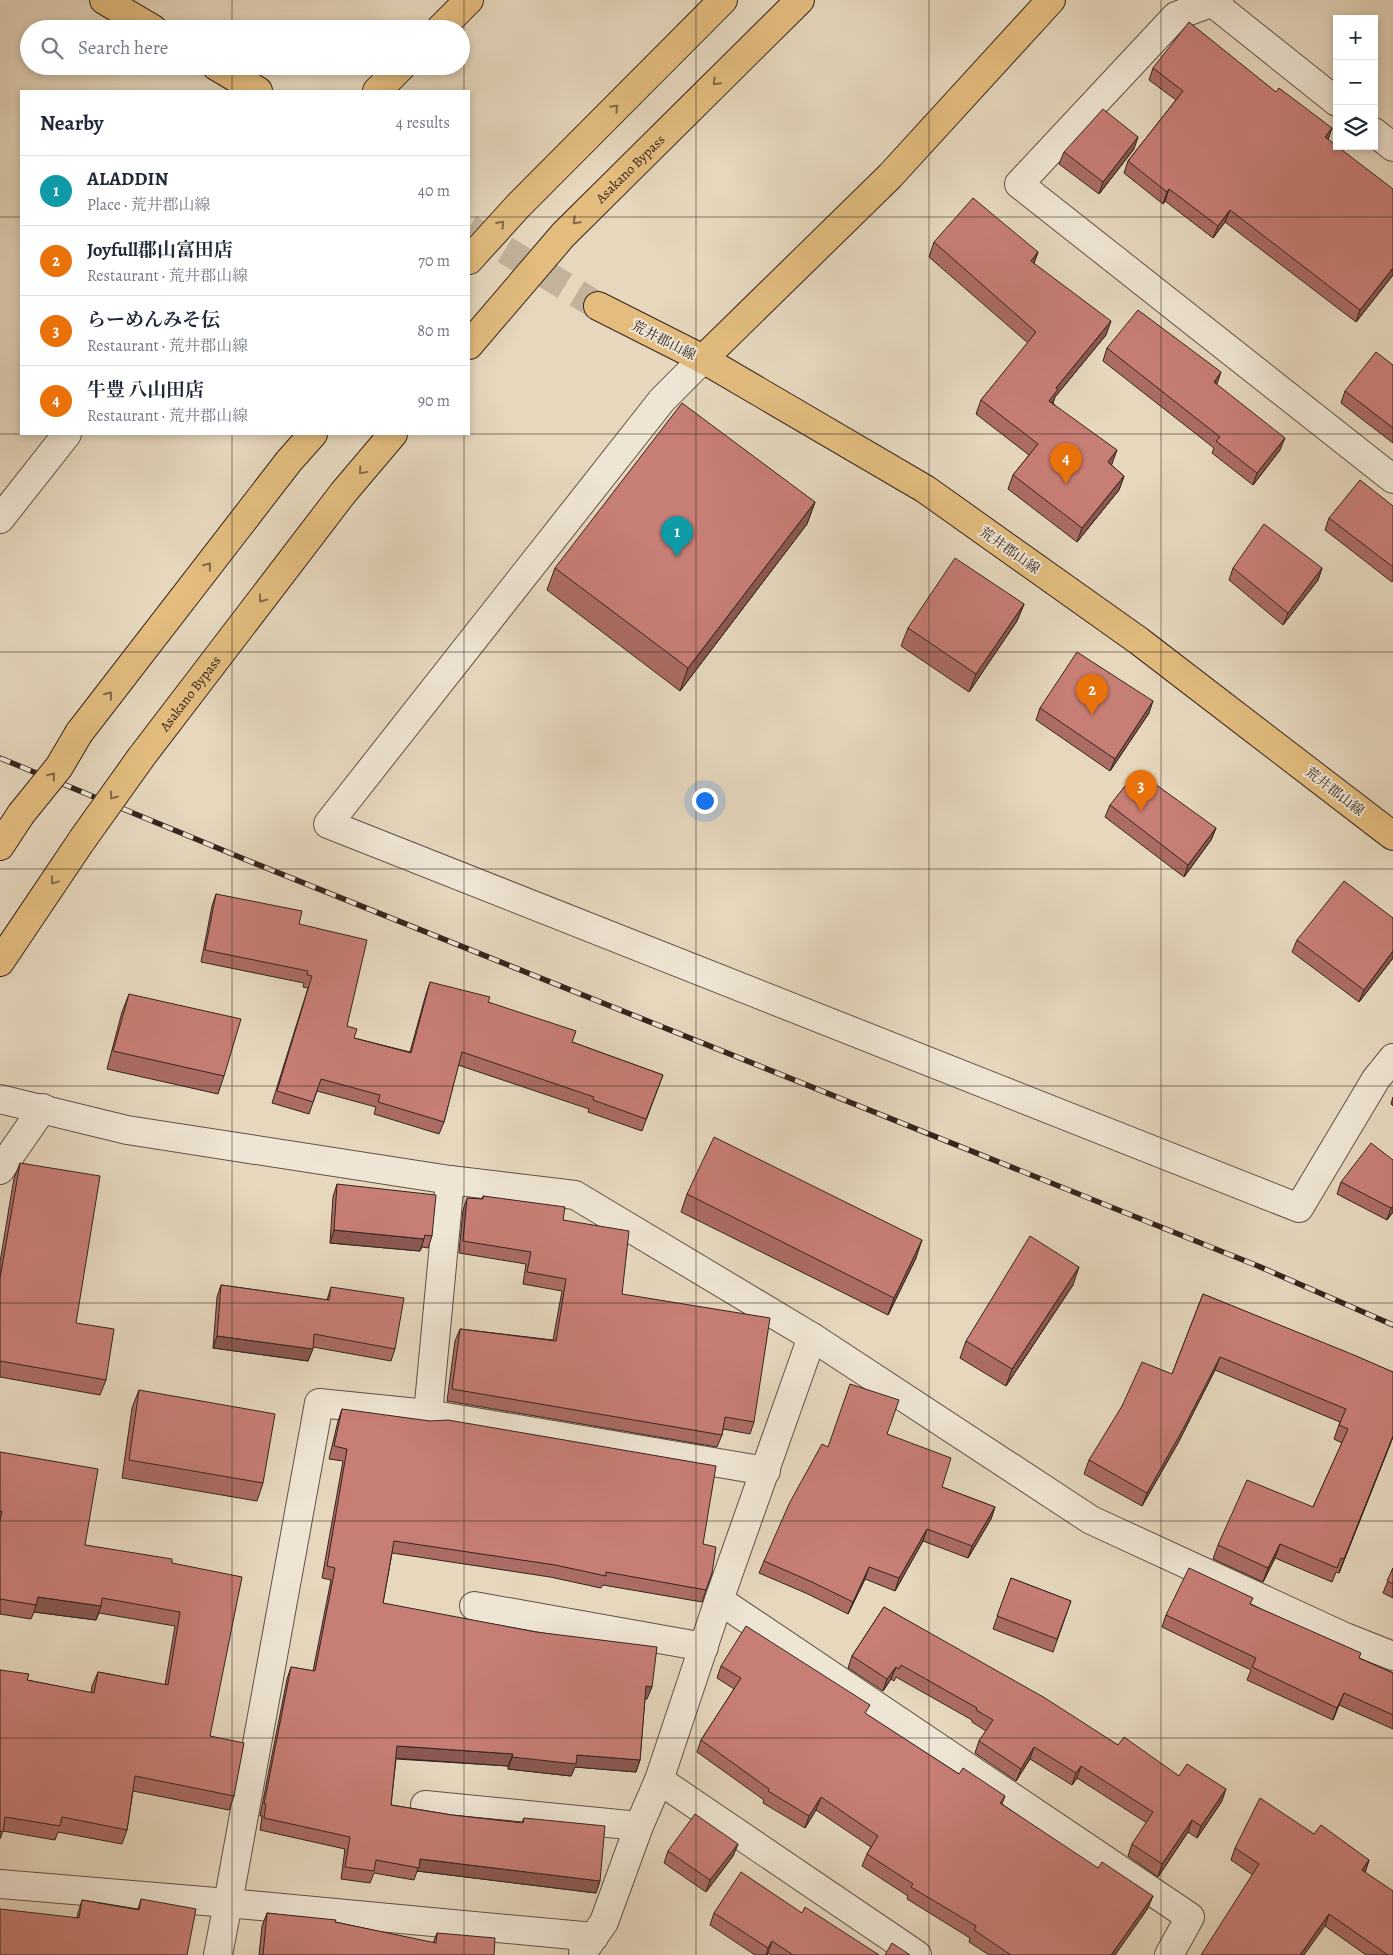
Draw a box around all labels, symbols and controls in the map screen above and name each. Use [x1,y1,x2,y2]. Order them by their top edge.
map controls [1333,15,1378,150]
button: + [1333,15,1378,60]
search box [20,20,470,75]
icon: search [38,34,66,62]
text: Search here [78,35,168,61]
button: − [1333,60,1378,105]
one-way arrow [713,76,722,85]
one-way arrow [609,105,618,114]
button: layers [1333,105,1378,150]
text: Nearby [40,109,103,137]
text: 4 results [396,112,450,134]
street label: Asakano Bypass [591,130,669,208]
text: ALADDIN [87,166,168,192]
text: 1 [53,180,59,202]
text: 40 m [418,180,450,202]
text: Place · 荒井郡山線 [87,194,210,216]
one-way arrow [573,216,582,225]
one-way arrow [495,221,504,230]
text: Joyfull郡山富田店 [87,237,233,263]
text: 2 [52,250,60,272]
text: 70 m [418,250,450,272]
text: Restaurant · 荒井郡山線 [87,265,248,287]
text: らーめんみそ伝 [87,307,220,333]
street label: 荒井郡山線 [628,316,699,365]
text: 3 [53,320,59,342]
text: 80 m [417,320,450,342]
text: Restaurant · 荒井郡山線 [87,335,248,357]
text: 牛豊 八山田店 [87,377,204,403]
text: 4 [52,390,60,412]
text: 90 m [418,390,450,412]
text: Restaurant · 荒井郡山線 [87,405,248,427]
pin: 4 [1050,443,1082,484]
one-way arrow [358,465,367,474]
pin: 1 [661,516,693,557]
street label: 荒井郡山線 [976,523,1044,578]
one-way arrow [202,562,211,572]
one-way arrow [259,593,267,602]
street label: Asakano Bypass [155,652,225,736]
pin: 2 [1076,674,1108,715]
one-way arrow [103,692,111,701]
street label: 荒井郡山線 [1301,762,1368,820]
pin: 3 [1125,770,1157,811]
one-way arrow [46,773,55,782]
your location [692,788,718,814]
one-way arrow [110,790,119,800]
one-way arrow [51,876,61,885]

